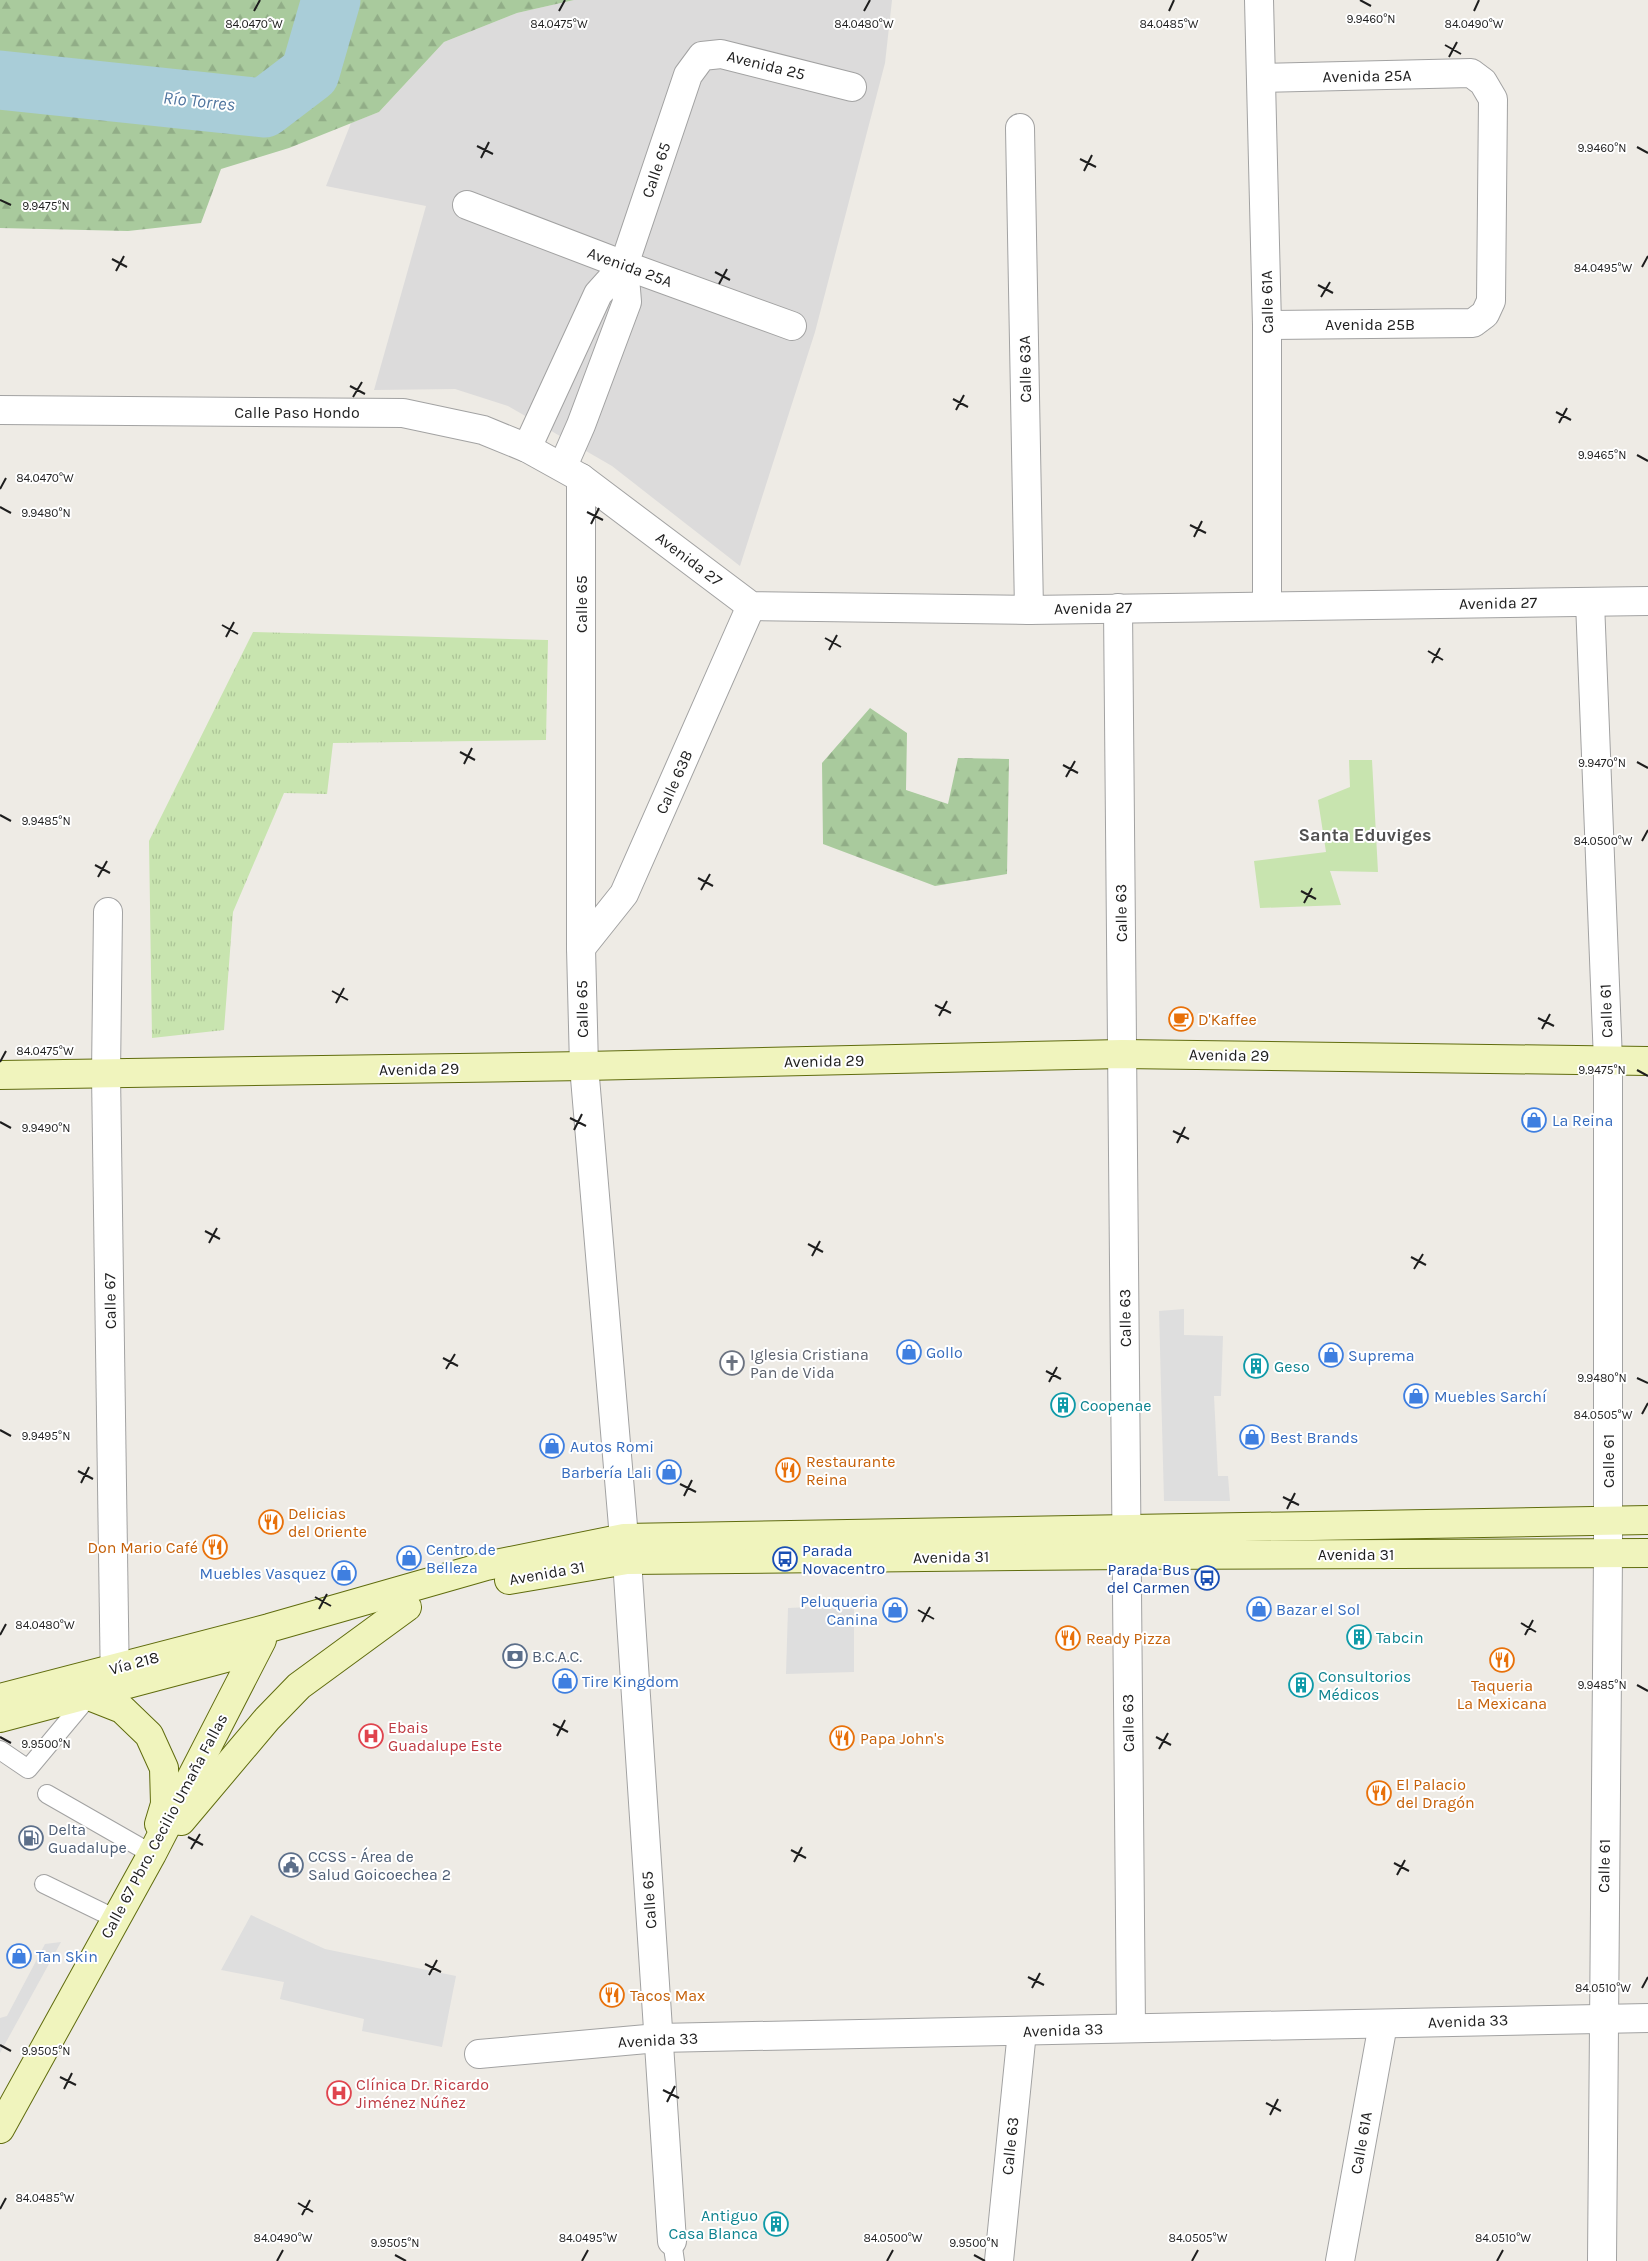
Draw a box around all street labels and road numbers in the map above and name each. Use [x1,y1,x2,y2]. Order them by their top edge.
street label: Avenida 25 [725,46,807,84]
street label: Avenida 25A [1322,66,1412,86]
street label: Calle 65 [638,140,674,200]
street label: Avenida 25A [585,243,675,291]
street label: Calle 61A [1257,270,1277,334]
street label: Avenida 25B [1325,315,1415,334]
street label: Calle 63A [1015,335,1035,403]
street label: Calle Paso Hondo [234,403,360,422]
street label: Avenida 27 [652,528,726,590]
street label: Calle 65 [572,575,591,633]
street label: Avenida 27 [1459,593,1538,613]
street label: Avenida 27 [1054,598,1133,618]
street label: Calle 63B [651,747,697,817]
street label: Calle 63 [1111,884,1131,942]
street label: Calle 65 [572,980,592,1038]
street label: Calle 61 [1596,984,1616,1038]
street label: Avenida 29 [1189,1045,1269,1065]
street label: Avenida 29 [784,1051,864,1071]
street label: Avenida 29 [379,1059,459,1079]
street label: Calle 67 [100,1272,120,1329]
street label: Calle 63 [1115,1289,1135,1347]
street label: Calle 61 [1599,1434,1618,1488]
street label: Avenida 31 [1318,1545,1394,1564]
street label: Avenida 31 [913,1547,989,1567]
street label: Avenida 31 [508,1557,586,1589]
street label: Vía 218 [107,1647,161,1679]
street label: Calle 63 [1118,1694,1138,1752]
street label: Calle 67 Pbro. Cecilio Umaña Fallas [96,1710,232,1942]
street label: Calle 61 [1594,1839,1614,1893]
street label: Calle 65 [638,1871,660,1929]
street label: Avenida 33 [1427,2010,1509,2032]
street label: Avenida 33 [1022,2019,1104,2041]
street label: Avenida 33 [617,2028,699,2052]
street label: Calle 61A [1346,2110,1376,2176]
street label: Calle 63 [998,2116,1022,2176]

